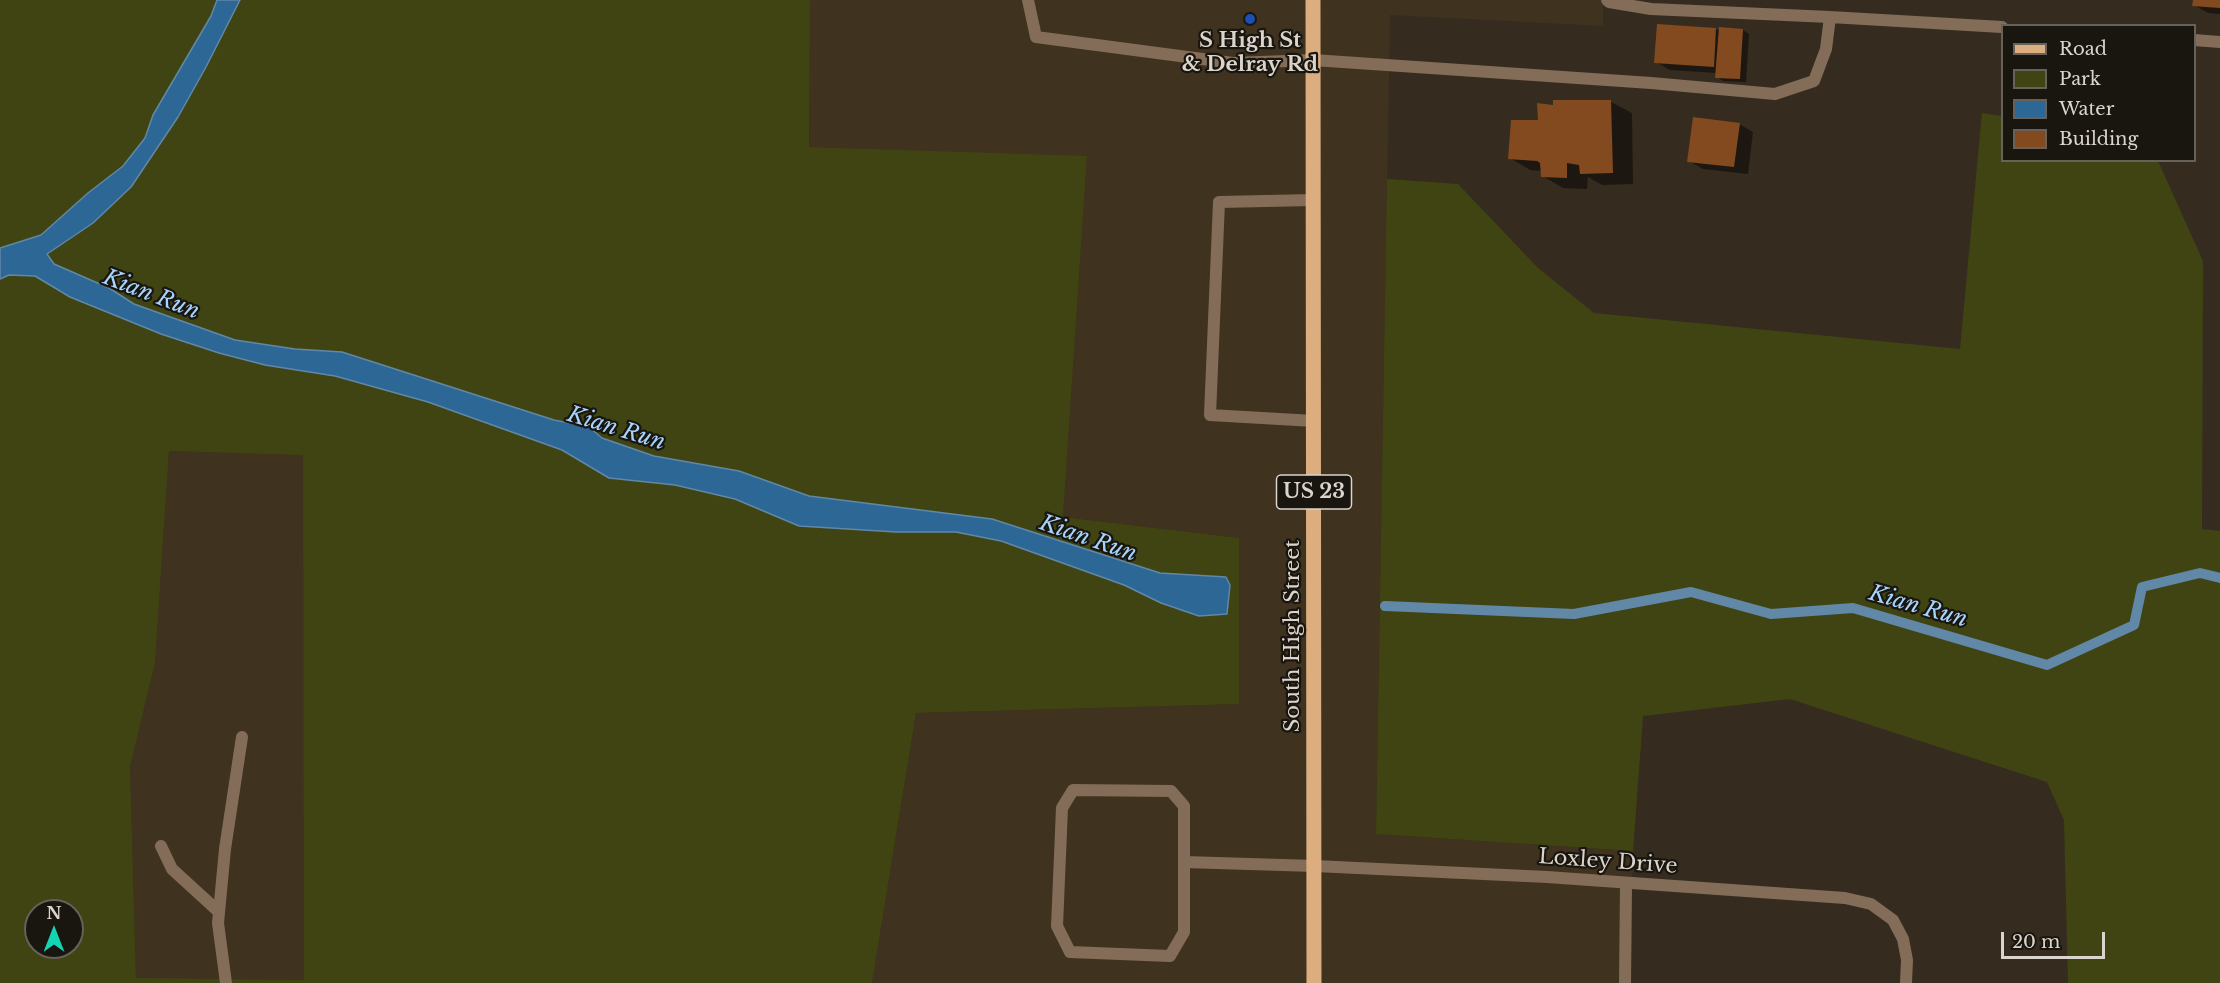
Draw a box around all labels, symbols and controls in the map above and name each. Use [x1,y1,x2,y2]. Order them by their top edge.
marker: S High St & Delray Rd [1243,12,1257,26]
legend [2001,24,2196,162]
place label: S High St & Delray Rd [1182,28,1318,78]
text: Road [2059,38,2107,60]
text: Park [2059,68,2101,90]
text: Water [2059,98,2114,120]
text: Building [2059,128,2138,150]
water label: Kian Run [99,265,203,325]
water label: Kian Run [564,402,668,456]
road number: US 23 [1276,475,1352,509]
water label: Kian Run [1036,510,1140,568]
street label: South High Street [1280,540,1306,732]
water label: Kian Run [1866,580,1970,634]
street label: Loxley Drive [1538,845,1678,879]
north arrow [24,899,84,959]
text: N [46,903,62,923]
scale bar [2004,920,2108,958]
text: 20 m [2012,931,2060,953]

